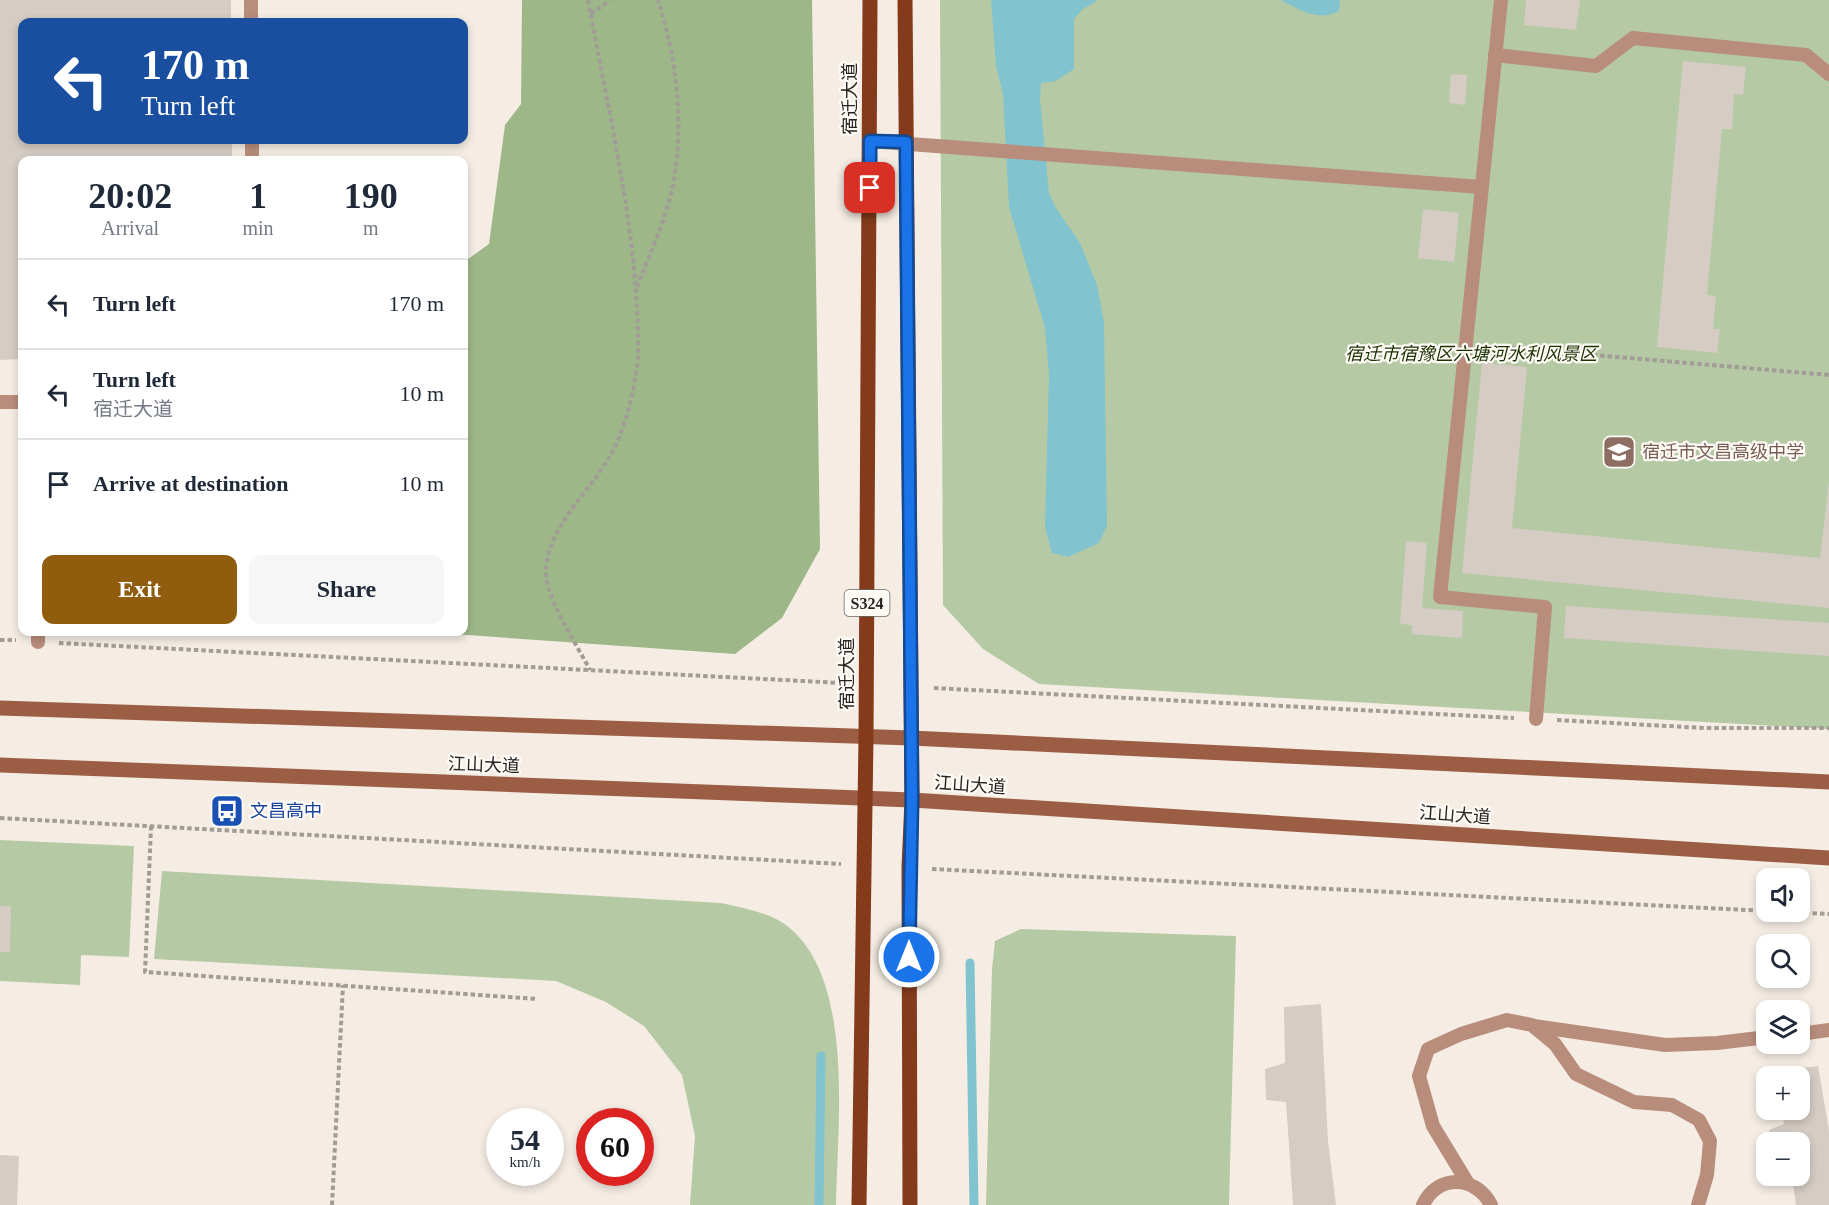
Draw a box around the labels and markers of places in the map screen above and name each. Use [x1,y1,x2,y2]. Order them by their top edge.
pin [844,162,895,213]
school or university icon: 宿迁市文昌高级中学 [1601,434,1637,470]
place label: 宿迁市文昌高级中学 [1642,442,1804,462]
bus stop icon: 文昌高中 [209,793,245,829]
place label: 文昌高中 [250,801,322,821]

